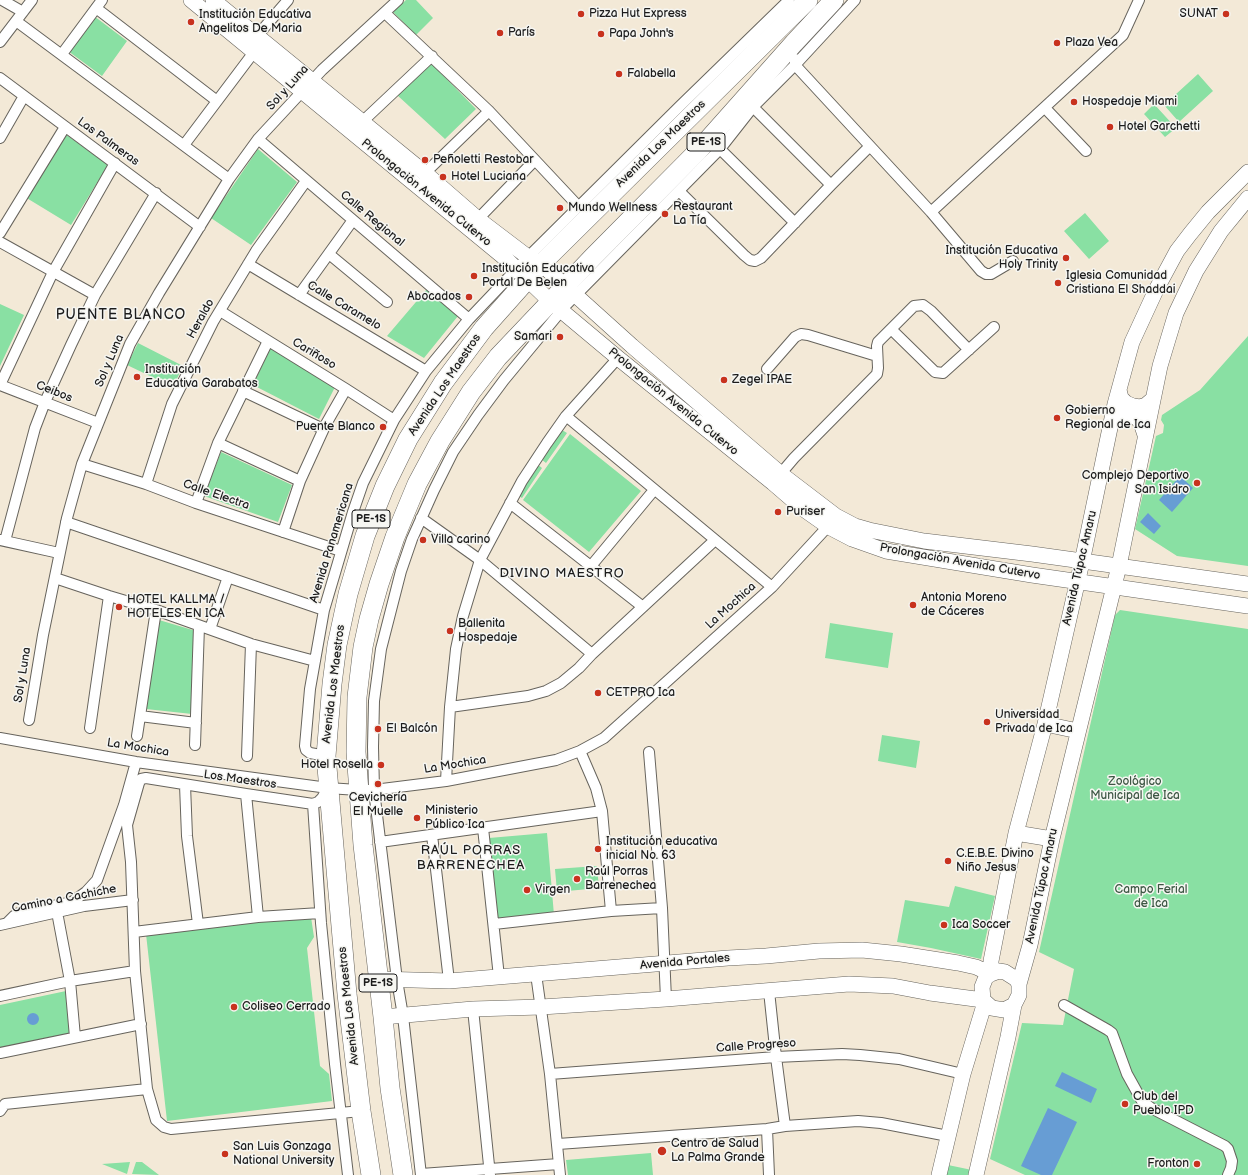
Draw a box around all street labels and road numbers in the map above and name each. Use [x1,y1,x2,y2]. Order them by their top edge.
street label: Sol y Luna [264,62,312,114]
street label: Avenida Los Maestros [613,97,709,191]
street label: Las Palmeras [74,115,142,169]
road number: PE-1S [687,133,725,151]
street label: Prolongación Avenida Cutervo [358,136,494,250]
street label: Calle Regional [337,188,407,250]
street label: Calle Caramelo [304,278,384,334]
street label: Heraldo [184,297,218,341]
street label: Avenida Los Maestros [406,331,484,439]
street label: Sol y Luna [92,333,128,389]
street label: Cariñoso [289,335,339,373]
street label: Prolongación Avenida Cutervo [605,345,741,459]
street label: Ceibos [34,378,74,406]
street label: Calle Electra [181,477,251,513]
street label: Avenida Panamericana [307,481,357,605]
street label: Avenida Túpac Amaru [1060,509,1100,627]
road number: PE-1S [352,510,390,528]
street label: Prolongación Avenida Cutervo [878,541,1042,583]
street label: La Mochica [703,580,759,632]
street label: Avenida Los Maestros [320,624,348,744]
street label: Sol y Luna [12,646,34,704]
street label: La Mochica [106,736,170,760]
street label: La Mochica [423,753,487,777]
street label: Los Maestros [203,768,277,792]
street label: Avenida Túpac Amaru [1023,827,1061,945]
street label: Camino a Cachiche [11,882,117,916]
street label: Avenida Los Maestros [336,946,362,1066]
street label: Avenida Portales [639,951,731,973]
road number: PE-1S [359,974,397,992]
street label: Calle Progreso [715,1036,797,1056]

